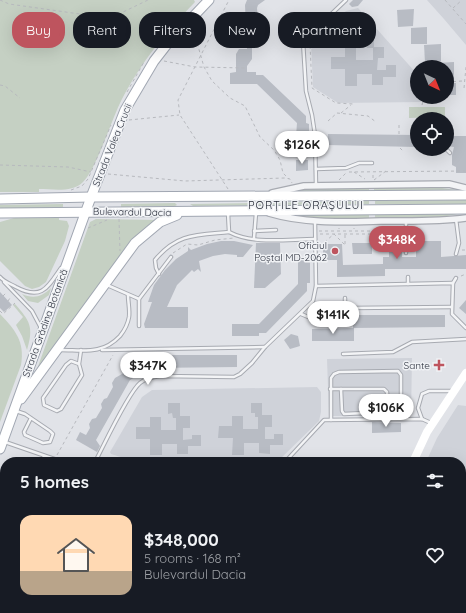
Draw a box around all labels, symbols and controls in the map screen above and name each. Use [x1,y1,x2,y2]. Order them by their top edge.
chip: Buy [12,12,65,48]
chip: Rent [73,12,131,48]
chip: Filters [139,12,206,48]
chip: New [214,12,270,48]
chip: Apartment [278,12,376,48]
north arrow [410,60,454,104]
map controls [410,60,454,156]
street label: Strada Valea Crucii [89,102,135,188]
button: locate [410,112,454,156]
pin: $126K [274,131,330,165]
text: $126K [284,136,320,152]
district label: PORȚILE ORAȘULUI [248,198,364,212]
street label: Bulevardul Dacia [93,205,171,219]
pin: $348K [369,226,425,260]
text: $348K [378,231,416,247]
place label: Oficiul Poștal MD-2062 [254,239,327,264]
marker: Oficiul Poștal MD-2062 [330,246,340,256]
street label: Strada Grădina Botanică [19,267,71,379]
pin: $141K [305,301,361,335]
text: $141K [316,306,350,322]
pin: $347K [120,352,176,386]
text: $347K [129,357,167,373]
place label: Sante [404,359,430,372]
marker: Sante [433,359,445,371]
pin: $106K [358,394,414,428]
text: $106K [368,399,404,415]
icon: filters [424,470,446,492]
text: 5 homes [20,471,89,492]
text: $348,000 [144,529,219,550]
icon: home [52,531,100,579]
icon: heart [424,544,446,566]
text: 5 rooms · 168 m² [144,550,241,566]
text: Bulevardul Dacia [144,566,246,582]

